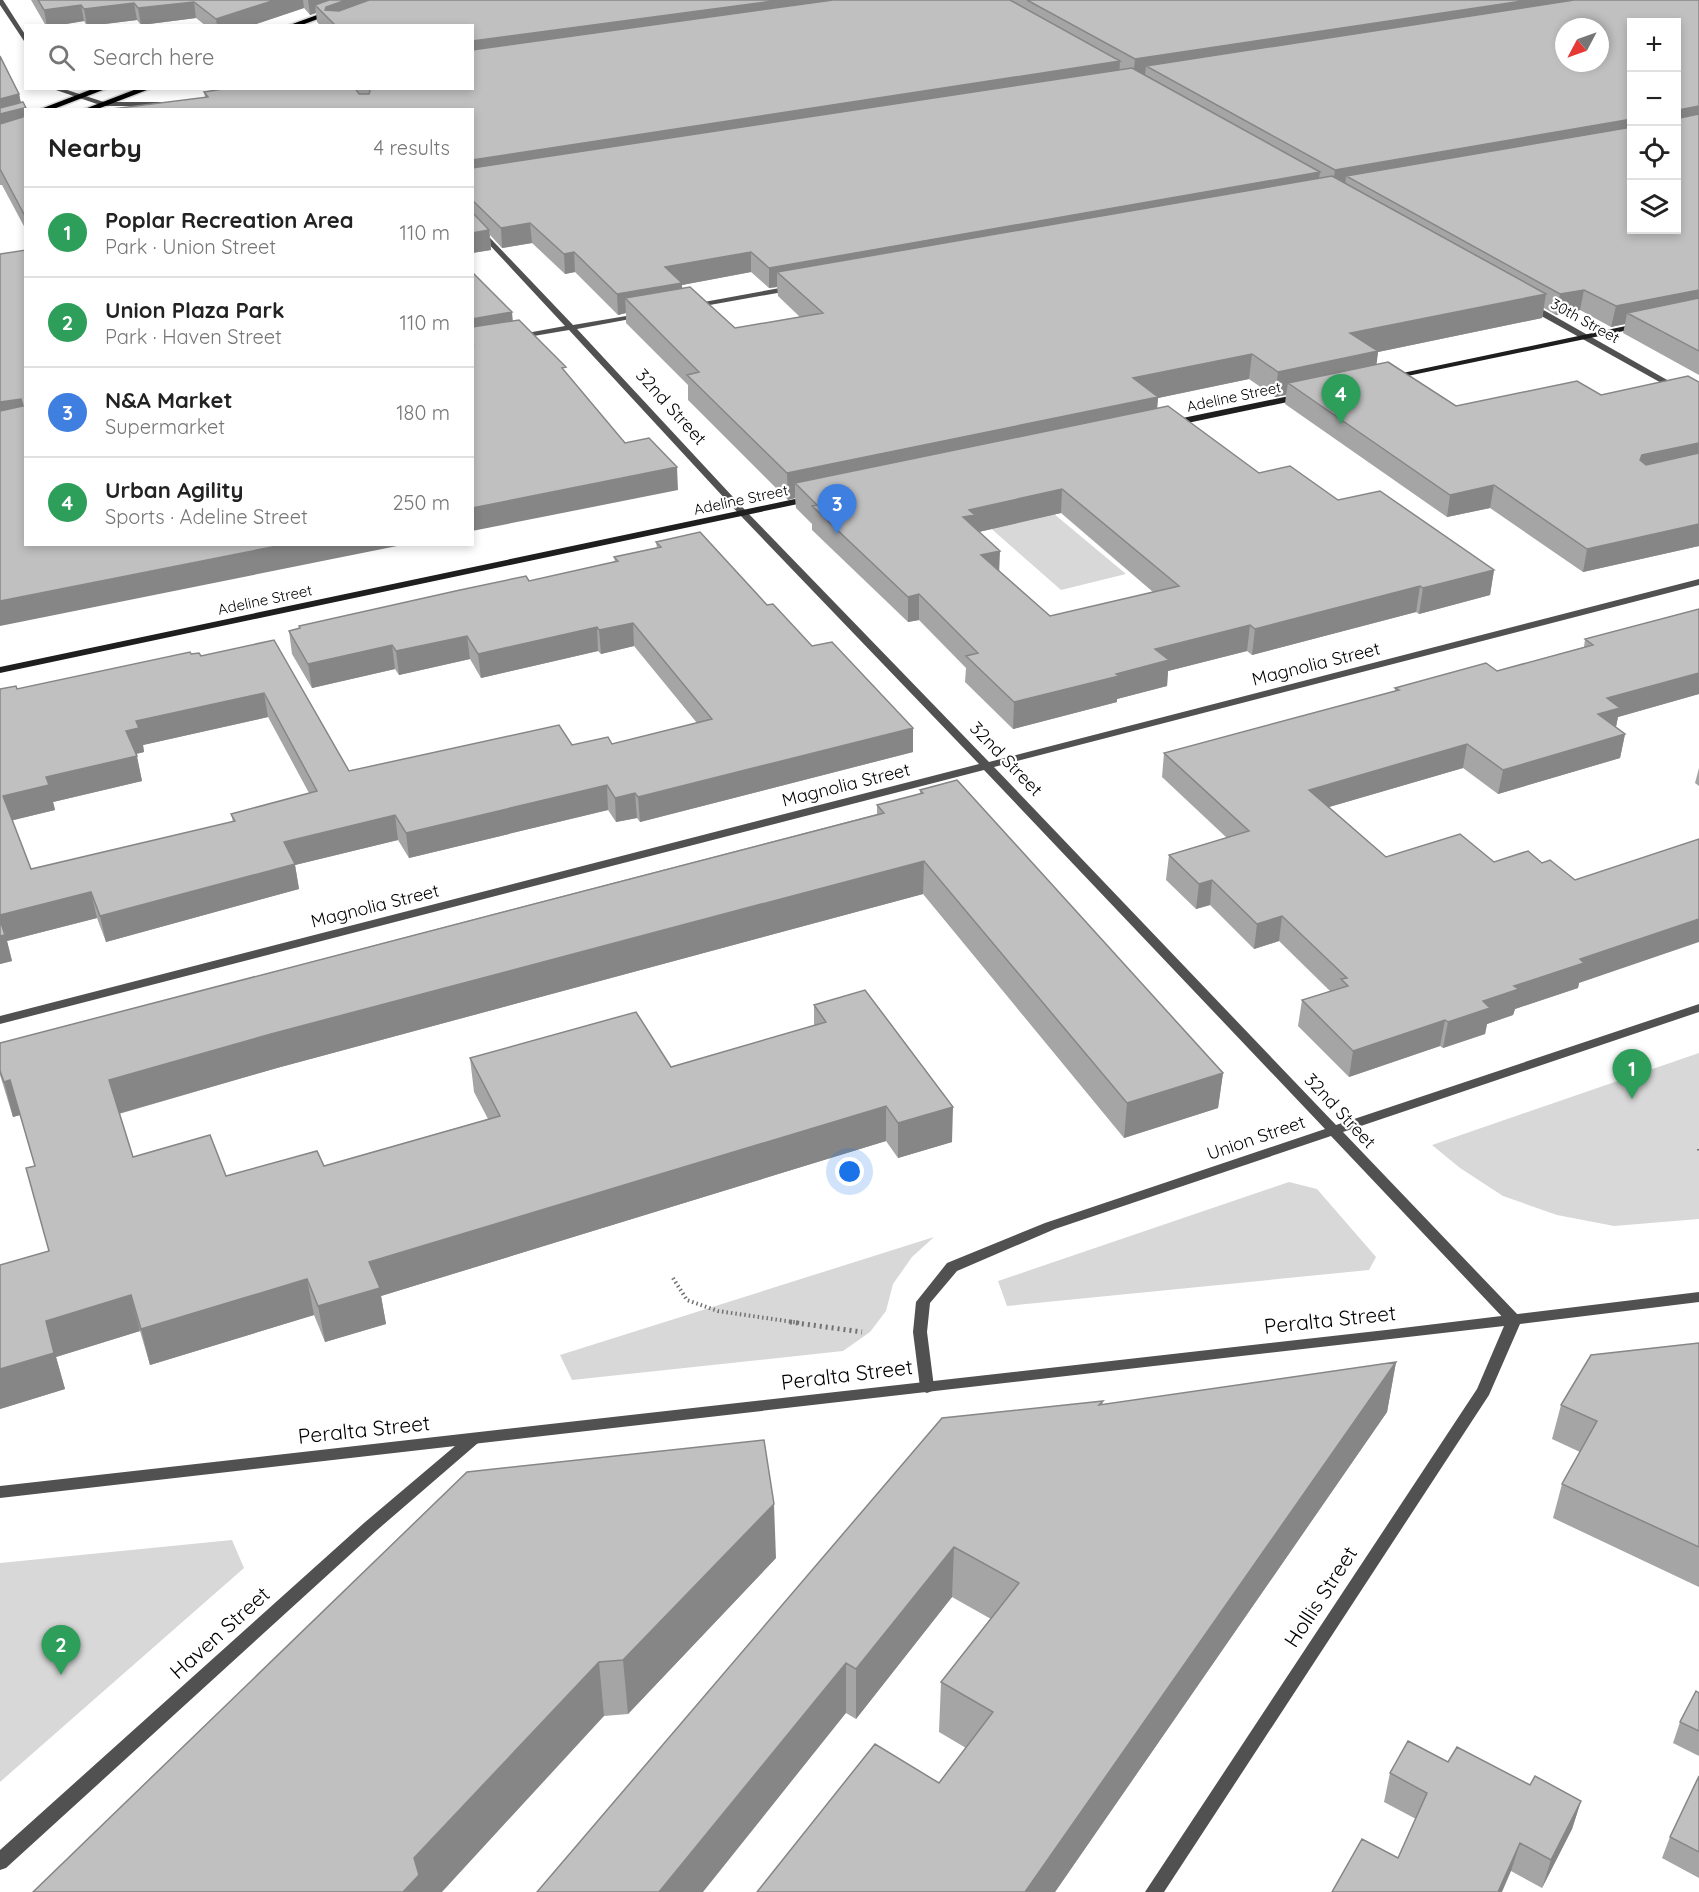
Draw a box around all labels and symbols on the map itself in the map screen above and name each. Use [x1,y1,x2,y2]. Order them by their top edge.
north arrow [1555,18,1609,72]
street label: 30th Street [1548,294,1623,347]
street label: 32nd Street [631,364,712,450]
pin: 4 [1322,374,1360,424]
street label: Adeline Street [1185,377,1283,416]
street label: Adeline Street [692,480,790,519]
pin: 3 [818,484,856,534]
street label: Adeline Street [216,580,314,619]
street label: Magnolia Street [1249,636,1382,691]
street label: 32nd Street [965,717,1048,801]
street label: Magnolia Street [779,757,912,812]
street label: Magnolia Street [308,878,441,933]
pin: 1 [1612,1050,1652,1099]
street label: 32nd Street [1300,1068,1381,1153]
street label: Union Street [1204,1110,1308,1165]
your location [835,1157,864,1186]
street label: Peralta Street [1263,1299,1397,1339]
street label: Peralta Street [780,1353,914,1395]
street label: Peralta Street [297,1409,431,1449]
street label: Hollis Street [1278,1541,1362,1652]
street label: Haven Street [164,1581,275,1684]
pin: 2 [42,1626,80,1675]

